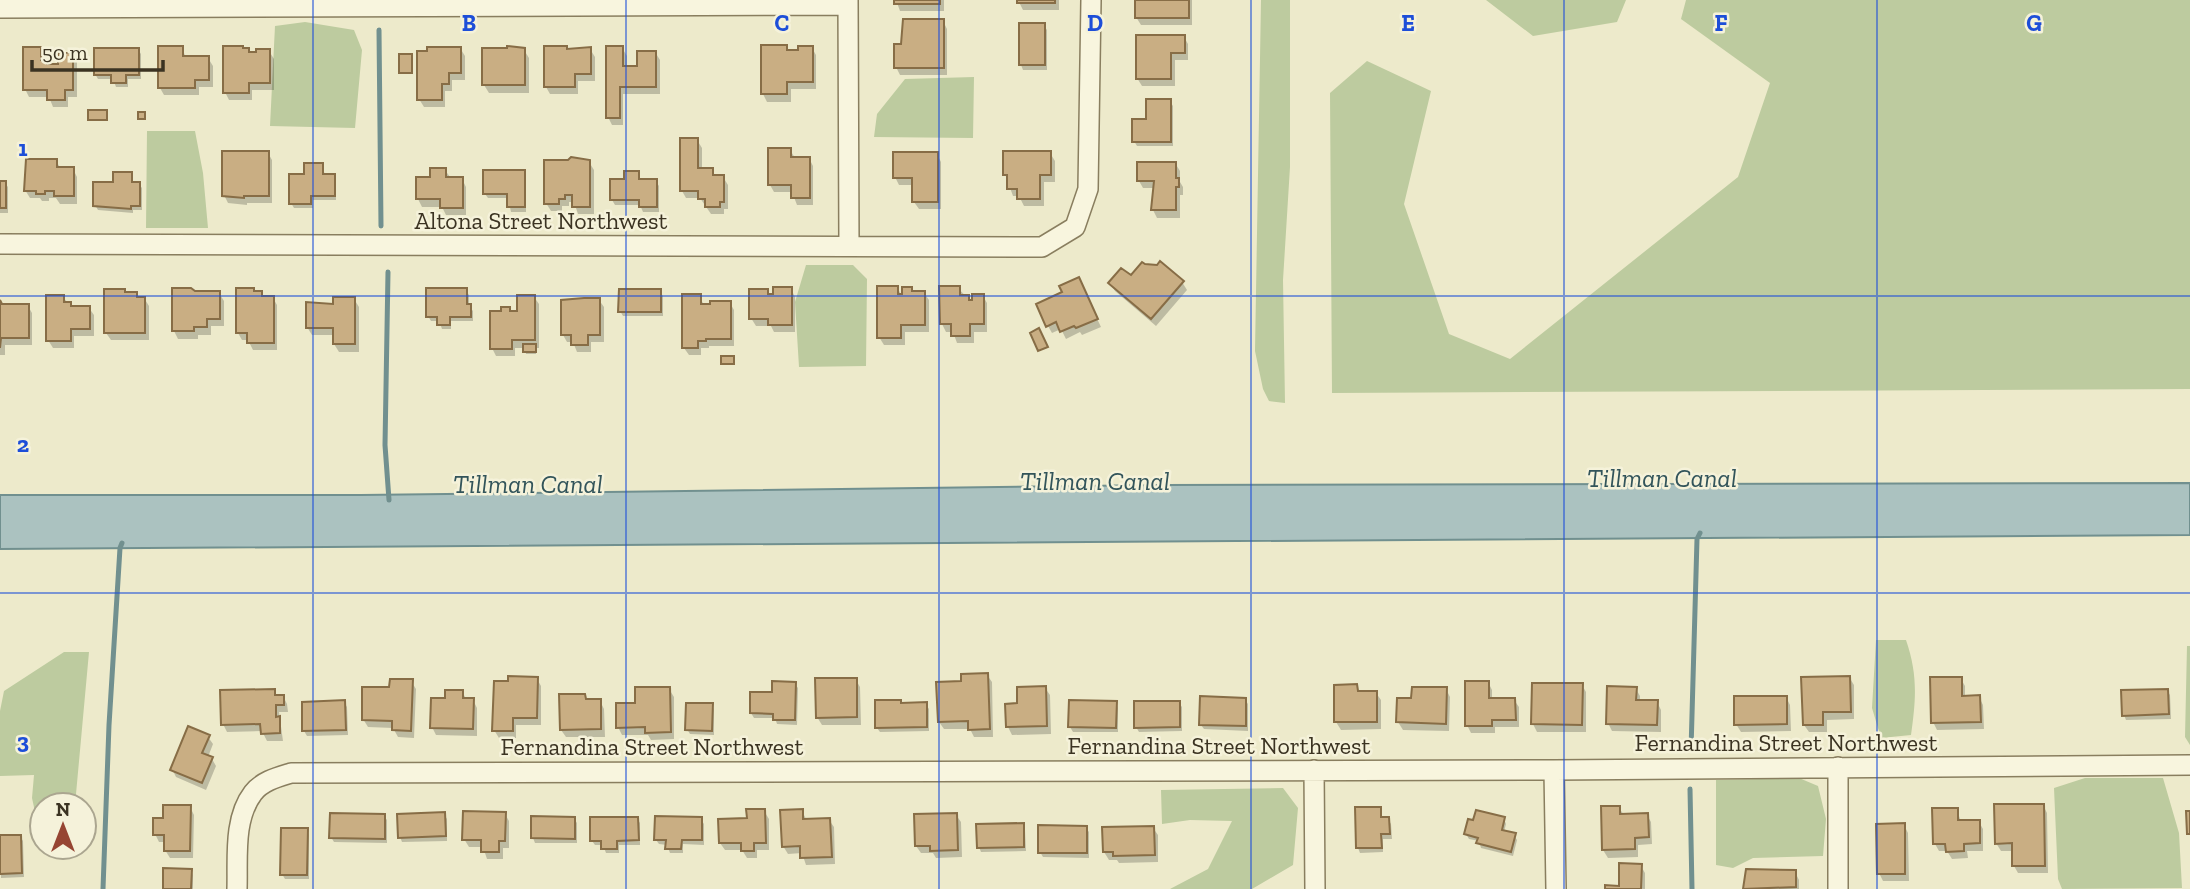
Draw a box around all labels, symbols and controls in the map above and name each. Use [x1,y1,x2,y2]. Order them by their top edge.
text: B [462,9,476,37]
text: C [775,9,789,37]
text: D [1087,9,1103,37]
text: E [1401,9,1415,37]
text: F [1714,9,1728,37]
text: G [2026,9,2042,37]
scale bar [32,28,163,72]
text: 50 m [42,40,88,65]
text: 1 [18,134,28,162]
street label: Altona Street Northwest [415,206,668,235]
text: 2 [17,430,29,458]
water label: Tillman Canal [1587,462,1737,494]
water label: Tillman Canal [1020,465,1170,497]
water label: Tillman Canal [453,468,603,500]
text: 3 [17,727,29,755]
street label: Fernandina Street Northwest [1634,728,1938,757]
street label: Fernandina Street Northwest [1067,731,1371,760]
street label: Fernandina Street Northwest [500,732,804,761]
north arrow [28,791,98,861]
text: N [56,798,70,821]

